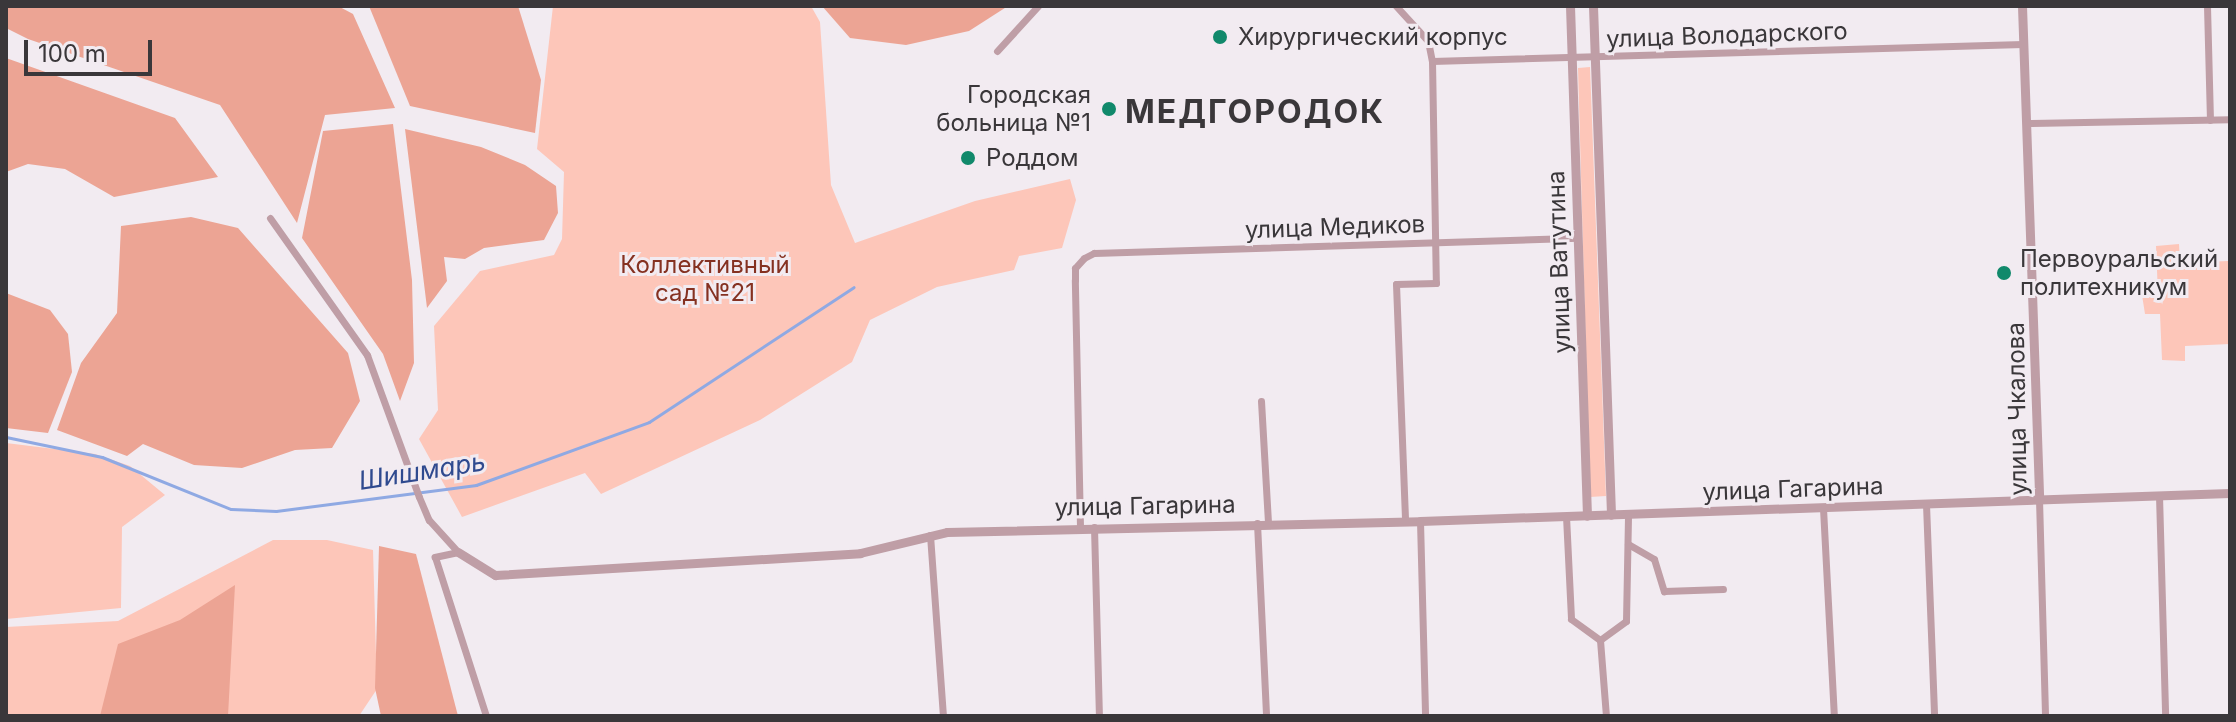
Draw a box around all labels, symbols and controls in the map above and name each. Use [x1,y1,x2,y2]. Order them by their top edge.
street label: улица Володарского [1606,16,1848,54]
place label: Хирургический корпус [1238,23,1508,51]
scale bar [28,24,156,74]
marker: Хирургический корпус [1209,26,1231,48]
text: 100 m [38,39,106,68]
place label: Городская больница №1 [936,81,1091,137]
district label: МЕДГОРОДОК [1125,93,1385,131]
marker: Городская больница №1 [1098,98,1120,120]
place label: Роддом [986,144,1079,172]
marker: Роддом [957,147,979,169]
street label: улица Ватутина [1541,170,1577,354]
street label: улица Медиков [1244,209,1426,245]
place label: Первоуральский политехникум [2020,245,2218,301]
park label: Коллективный сад №21 [620,251,790,307]
marker: Первоуральский политехникум [1995,264,2013,282]
street label: улица Чкалова [2001,322,2033,496]
water label: Шишмарь [356,446,488,496]
street label: улица Гагарина [1702,471,1884,507]
street label: улица Гагарина [1054,490,1236,522]

